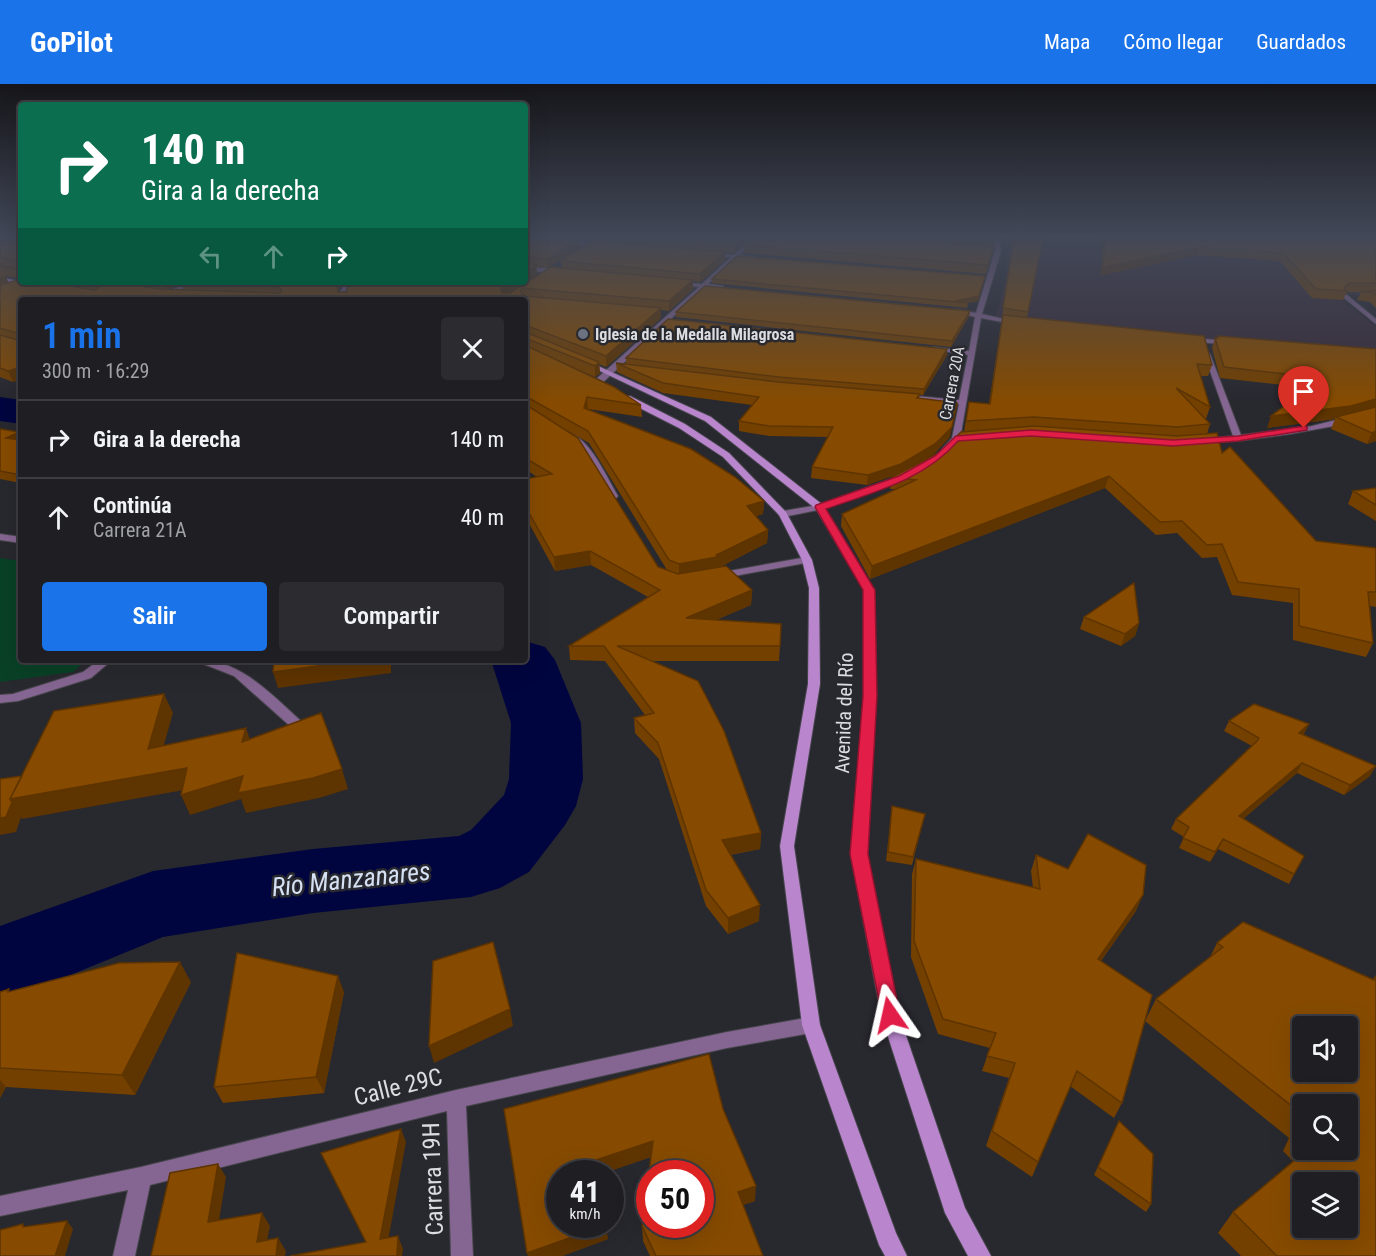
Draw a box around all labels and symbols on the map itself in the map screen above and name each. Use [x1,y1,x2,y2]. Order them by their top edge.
place label: Iglesia de la Medalla Milagrosa [595,325,795,344]
marker: Iglesia de la Medalla Milagrosa [576,327,590,341]
street label: Carrera 20A [936,344,968,422]
pin [1278,366,1329,428]
street label: Avenida del Río [830,652,858,774]
water label: Río Manzanares [270,856,432,902]
position arrow [858,983,922,1047]
street label: Calle 29C [351,1063,445,1111]
street label: Carrera 19H [417,1122,449,1236]
speed limit sign: 50 [636,1160,714,1238]

